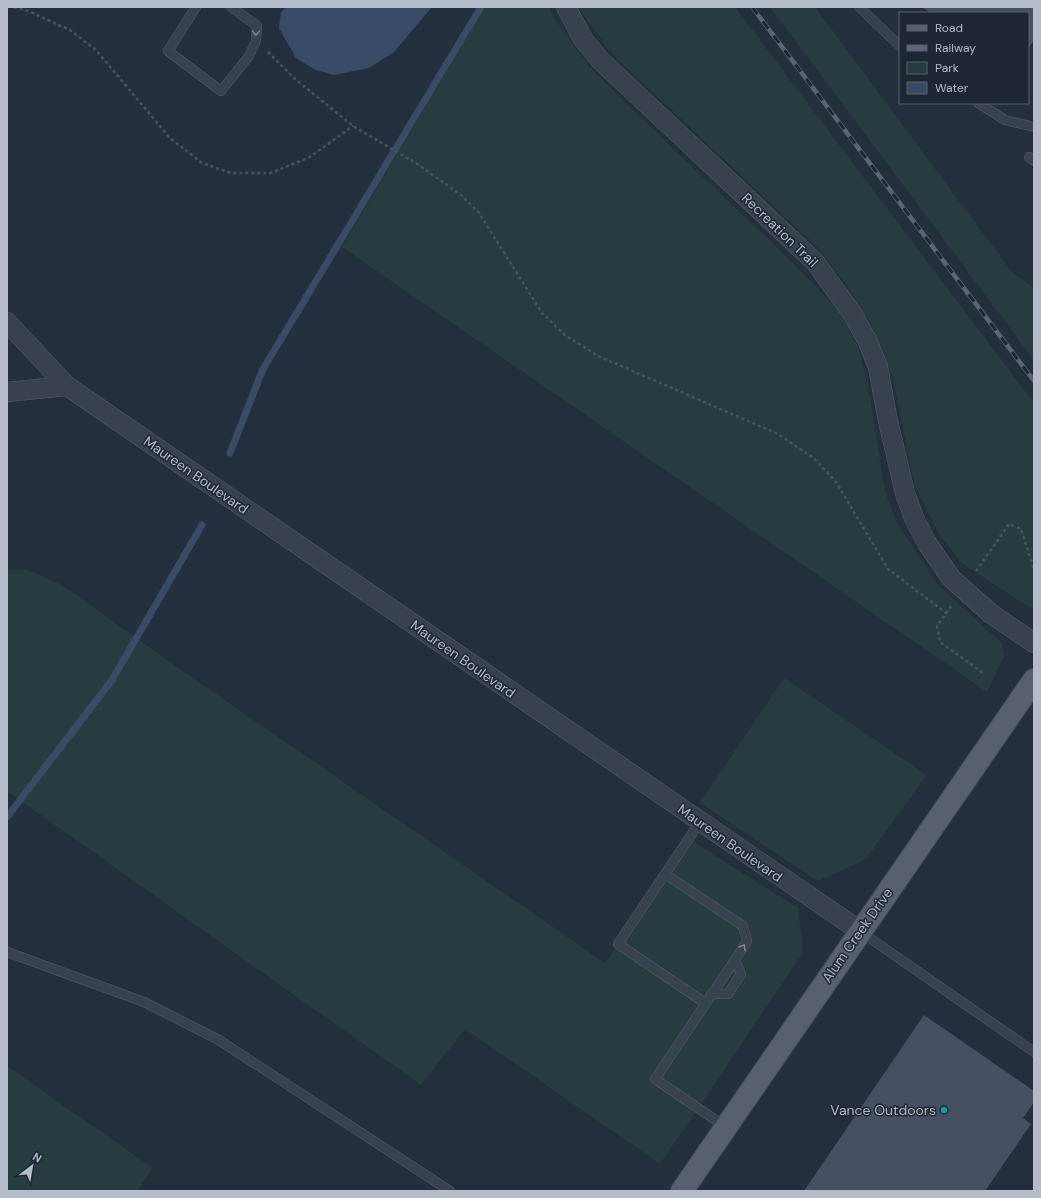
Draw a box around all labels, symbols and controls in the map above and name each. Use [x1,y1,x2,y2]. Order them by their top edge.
legend [899,12,1029,104]
text: Road [935,20,963,36]
one-way arrow [252,30,261,36]
text: Railway [935,40,976,56]
text: Park [935,60,959,76]
text: Water [935,80,969,96]
street label: Recreation Trail [738,189,822,271]
street label: Maureen Boulevard [140,432,252,518]
street label: Maureen Boulevard [407,616,519,702]
street label: Maureen Boulevard [674,800,786,886]
street label: Alum Creek Drive [818,884,896,986]
one-way arrow [738,944,745,951]
place label: Vance Outdoors [830,1101,936,1119]
marker: Vance Outdoors [939,1105,949,1115]
north arrow [12,1146,52,1186]
text: N [30,1149,44,1165]

